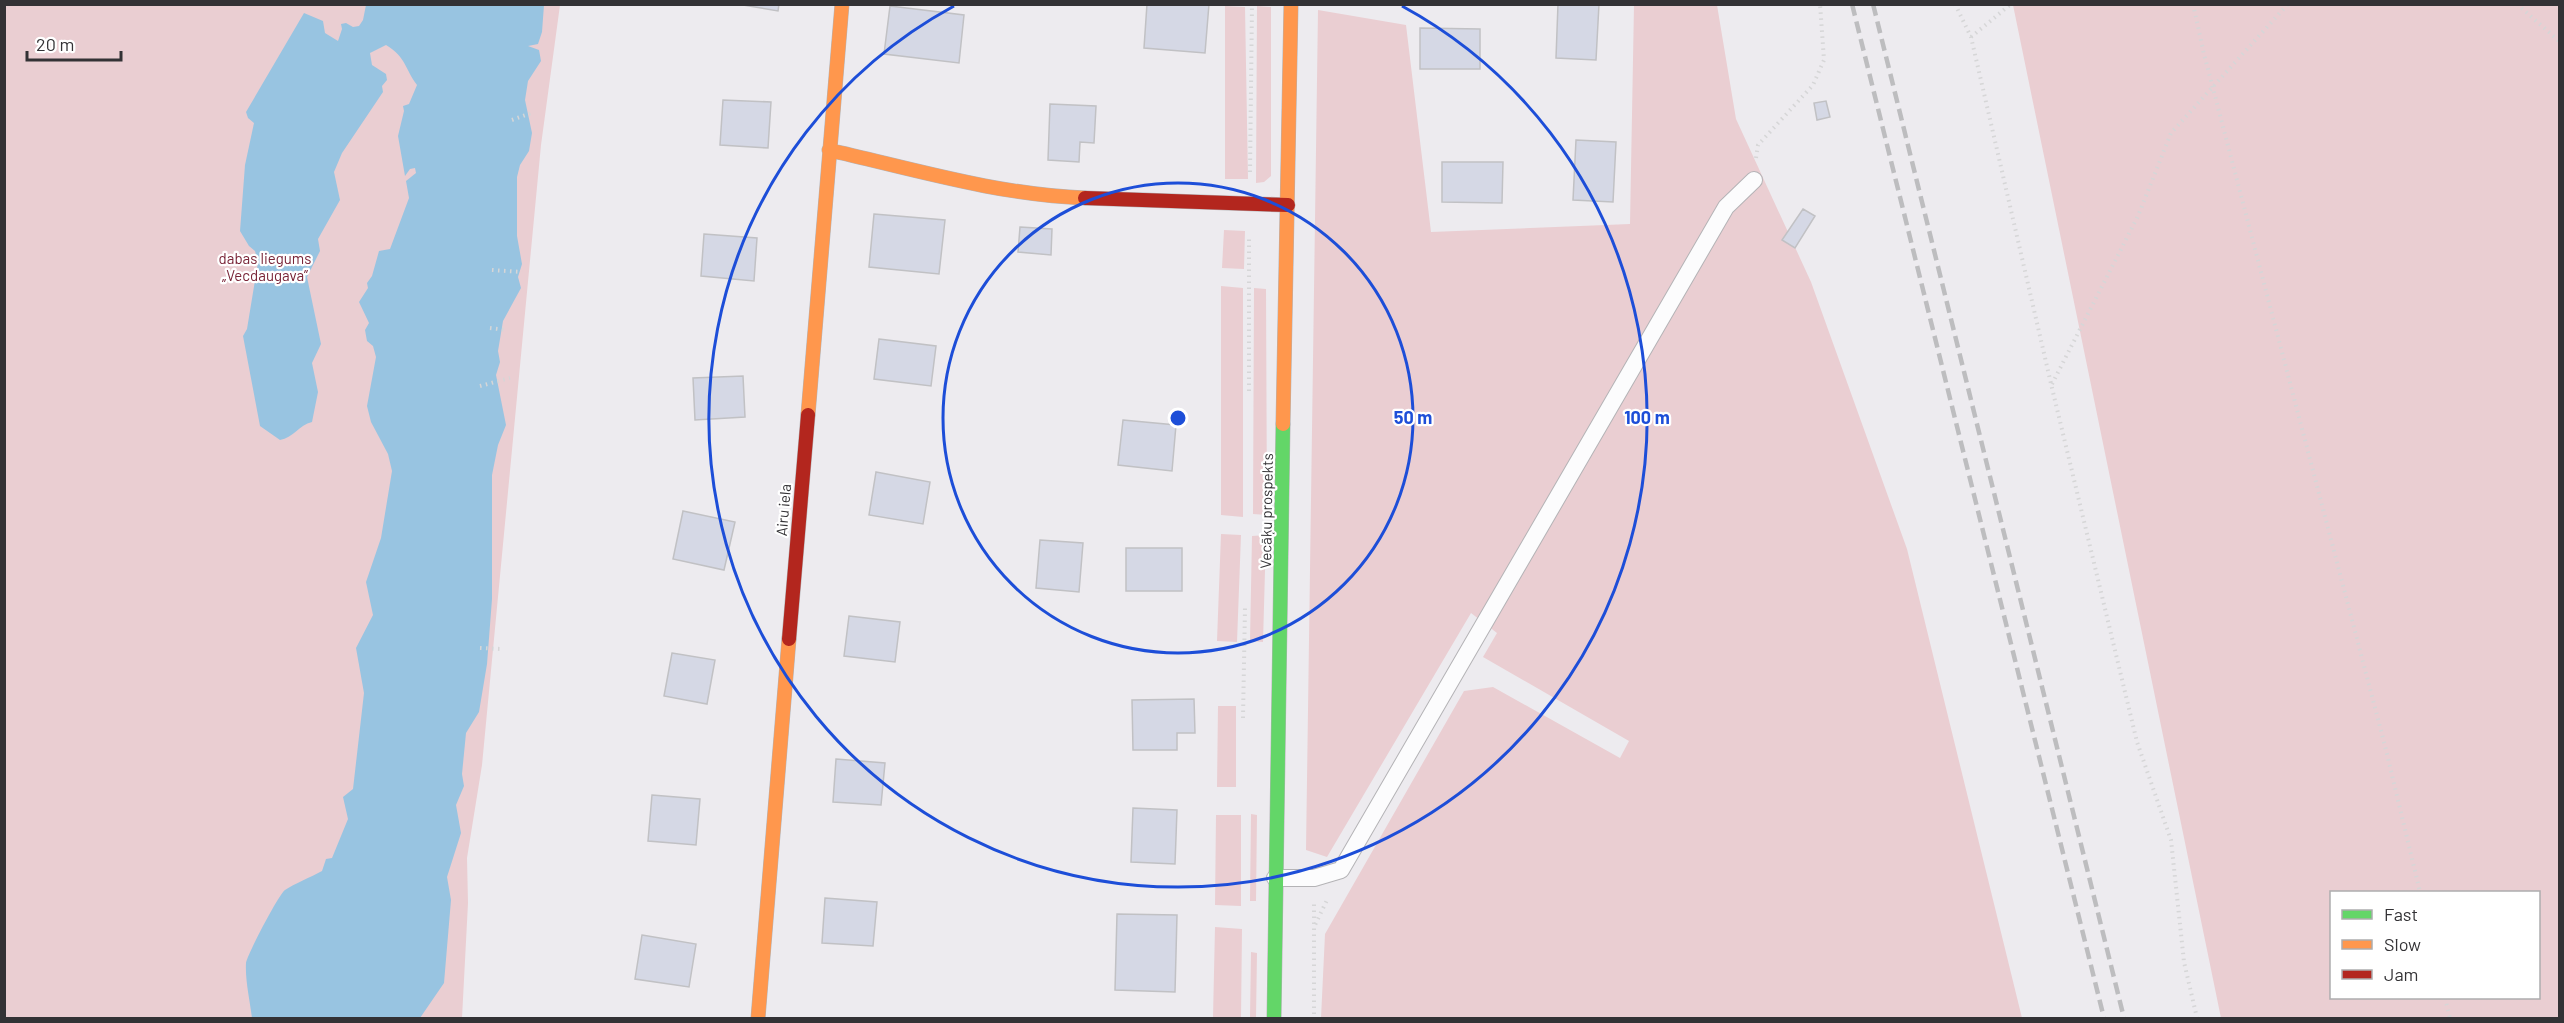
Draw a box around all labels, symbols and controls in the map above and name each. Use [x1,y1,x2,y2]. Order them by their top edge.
scale bar [27,24,122,62]
text: 20 m [36,33,74,55]
park label: dabas liegums „Vecdaugava” [219,249,311,284]
text: 50 m [1394,406,1432,428]
text: 100 m [1624,406,1670,428]
centre of rings [1168,408,1188,428]
street label: Vecāķu prospekts [1256,453,1276,569]
street label: Airu iela [772,483,794,537]
legend [2330,891,2540,999]
text: Fast [2384,903,2418,925]
text: Slow [2384,933,2421,955]
text: Jam [2384,963,2418,985]

